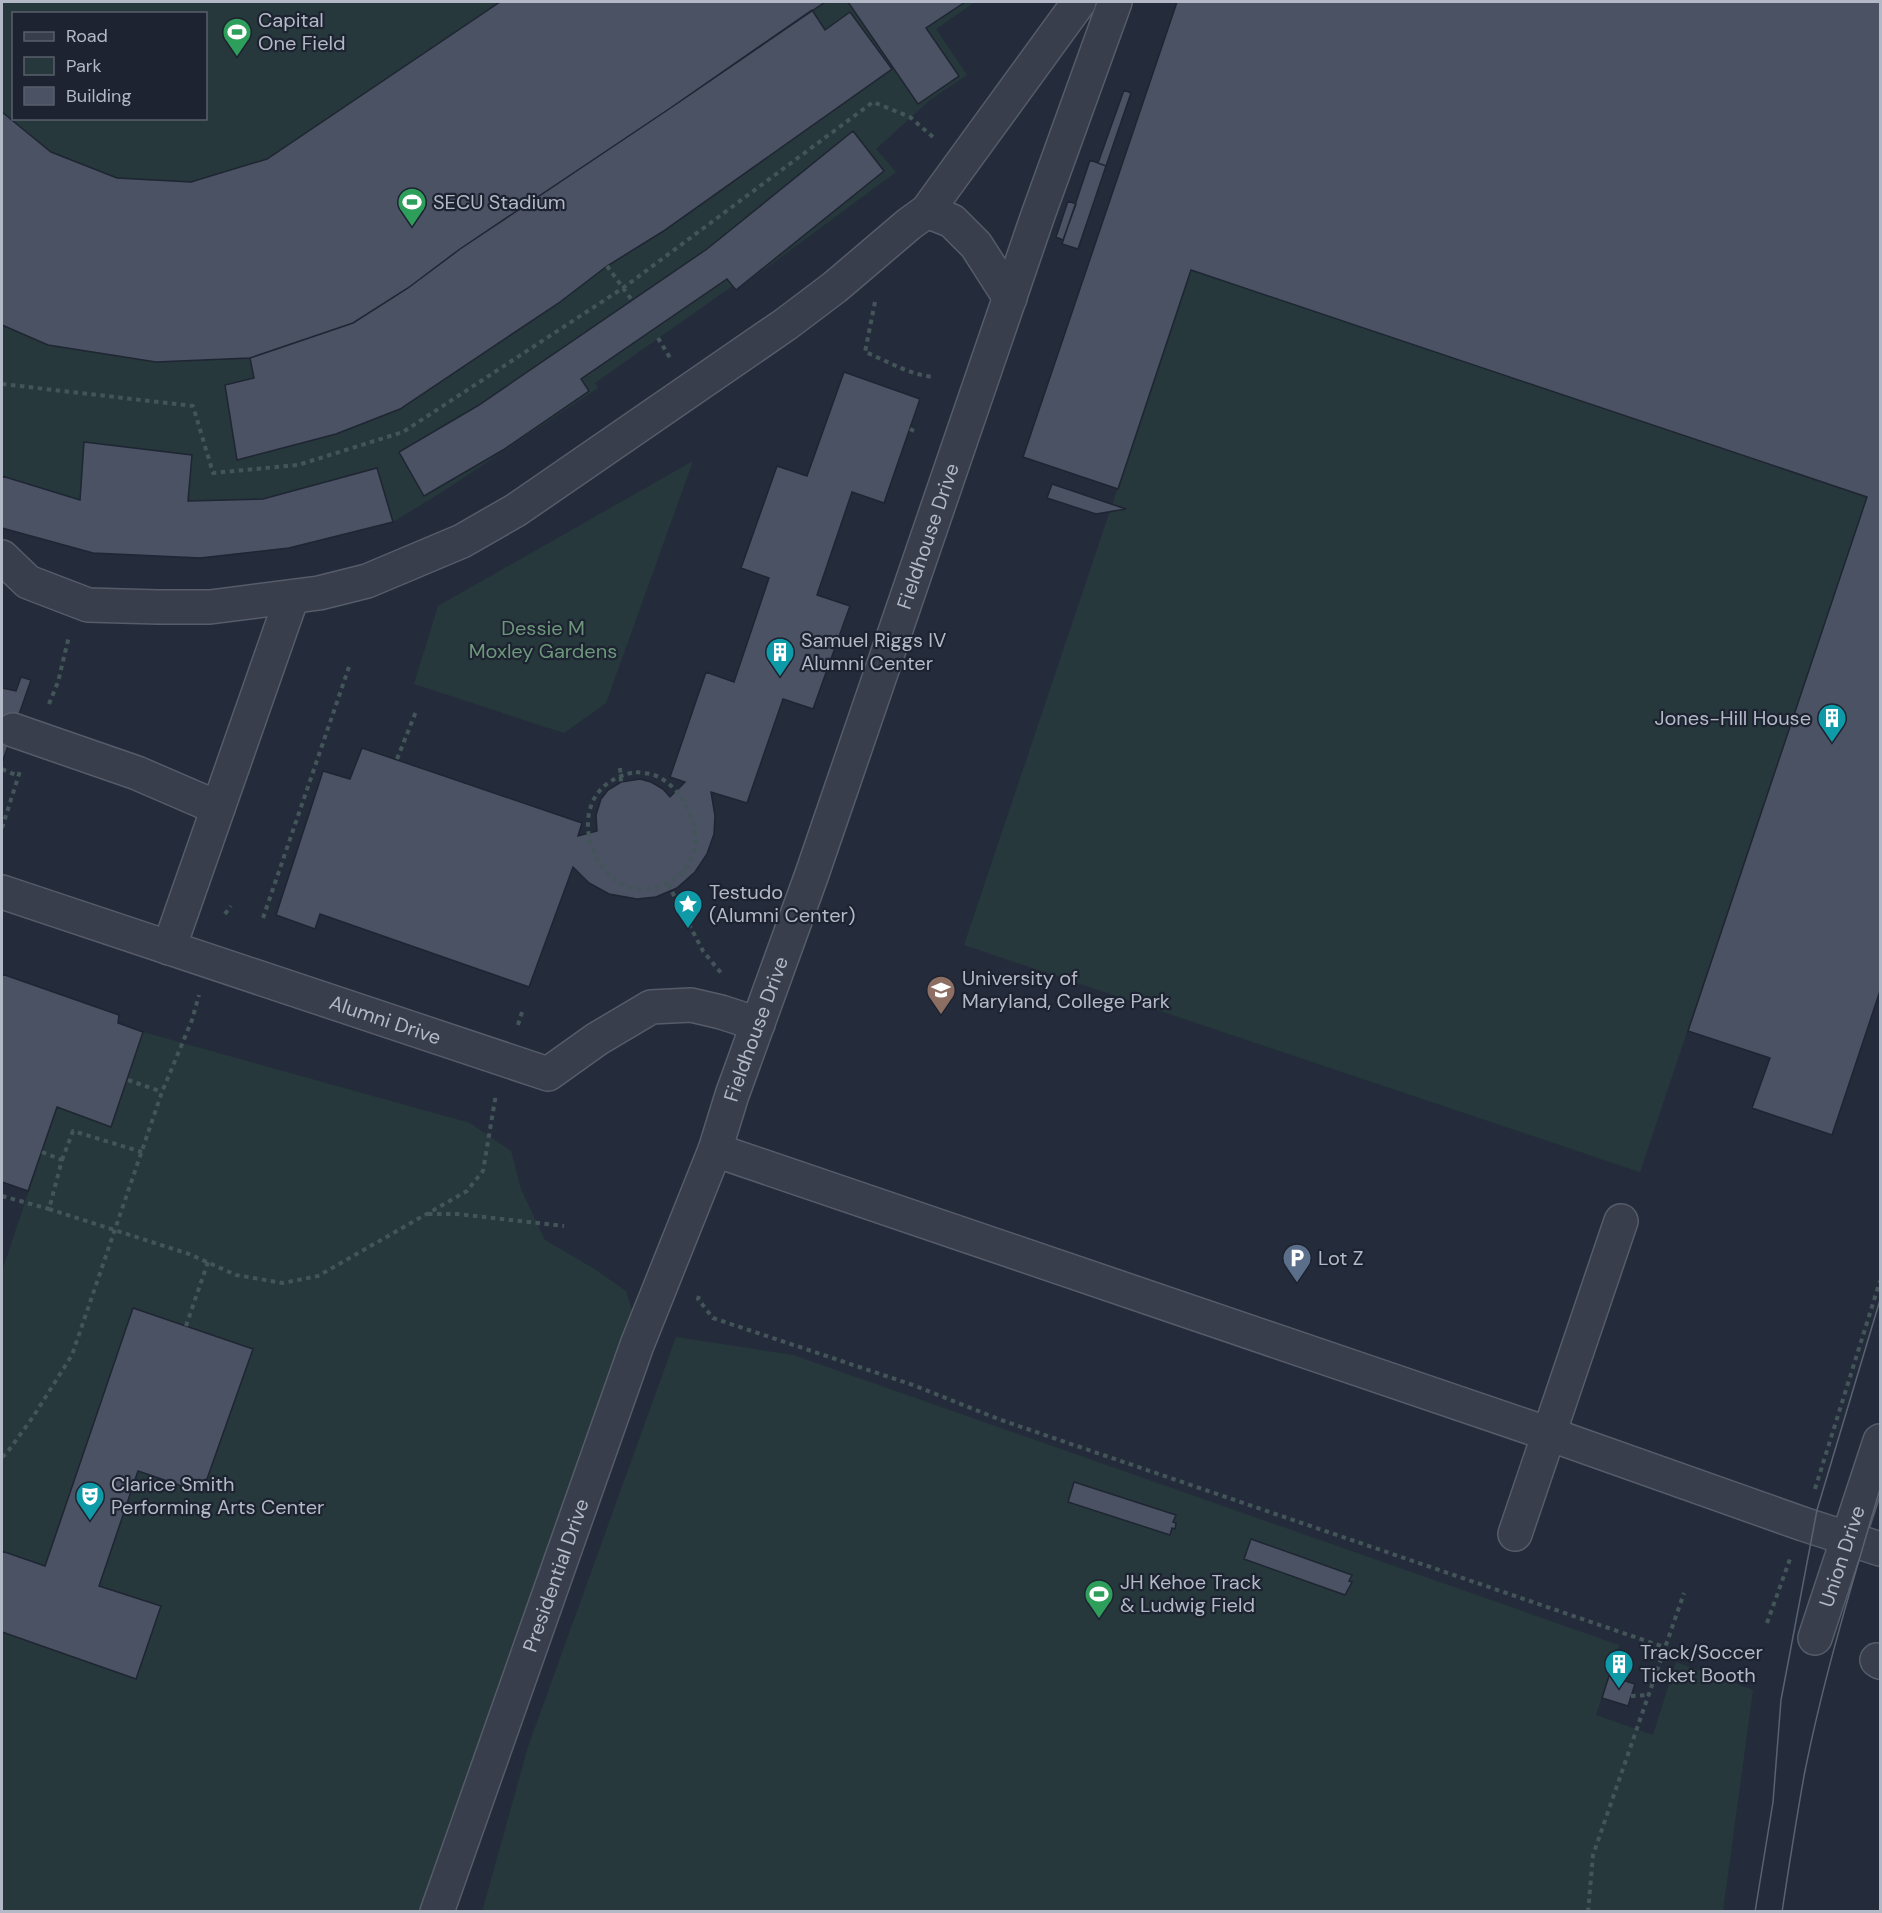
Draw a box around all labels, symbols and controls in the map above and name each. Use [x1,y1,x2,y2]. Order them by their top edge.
place label: Capital One Field [258,7,346,56]
legend [12,12,207,120]
sports icon: Capital One Field [221,16,253,58]
text: Road [66,24,108,48]
text: Park [66,54,102,78]
text: Building [66,84,131,108]
sports icon: SECU Stadium [396,186,428,228]
place label: SECU Stadium [433,189,566,215]
street label: Fieldhouse Drive [891,460,965,613]
park label: Dessie M Moxley Gardens [469,615,617,664]
place label: Samuel Riggs IV Alumni Center [801,627,946,676]
building icon: Samuel Riggs IV Alumni Center [764,636,796,678]
building icon: Jones-Hill House [1816,702,1848,744]
place label: Jones-Hill House [1654,705,1811,731]
place label: Testudo (Alumni Center) [709,879,855,928]
place icon: Testudo (Alumni Center) [672,888,704,930]
street label: Fieldhouse Drive [718,953,794,1105]
place label: University of Maryland, College Park [962,965,1170,1014]
school or university icon: University of Maryland, College Park [925,974,957,1016]
street label: Alumni Drive [326,989,444,1050]
parking icon: Lot Z [1281,1242,1313,1284]
place label: Lot Z [1318,1245,1364,1271]
place label: Clarice Smith Performing Arts Center [111,1471,324,1520]
theatre icon: Clarice Smith Performing Arts Center [74,1480,106,1522]
street label: Presidential Drive [517,1495,595,1656]
street label: Union Drive [1813,1502,1871,1610]
place label: JH Kehoe Track & Ludwig Field [1120,1569,1261,1618]
sports icon: JH Kehoe Track & Ludwig Field [1083,1578,1115,1620]
place label: Track/Soccer Ticket Booth [1640,1639,1763,1688]
building icon: Track/Soccer Ticket Booth [1603,1648,1635,1690]

